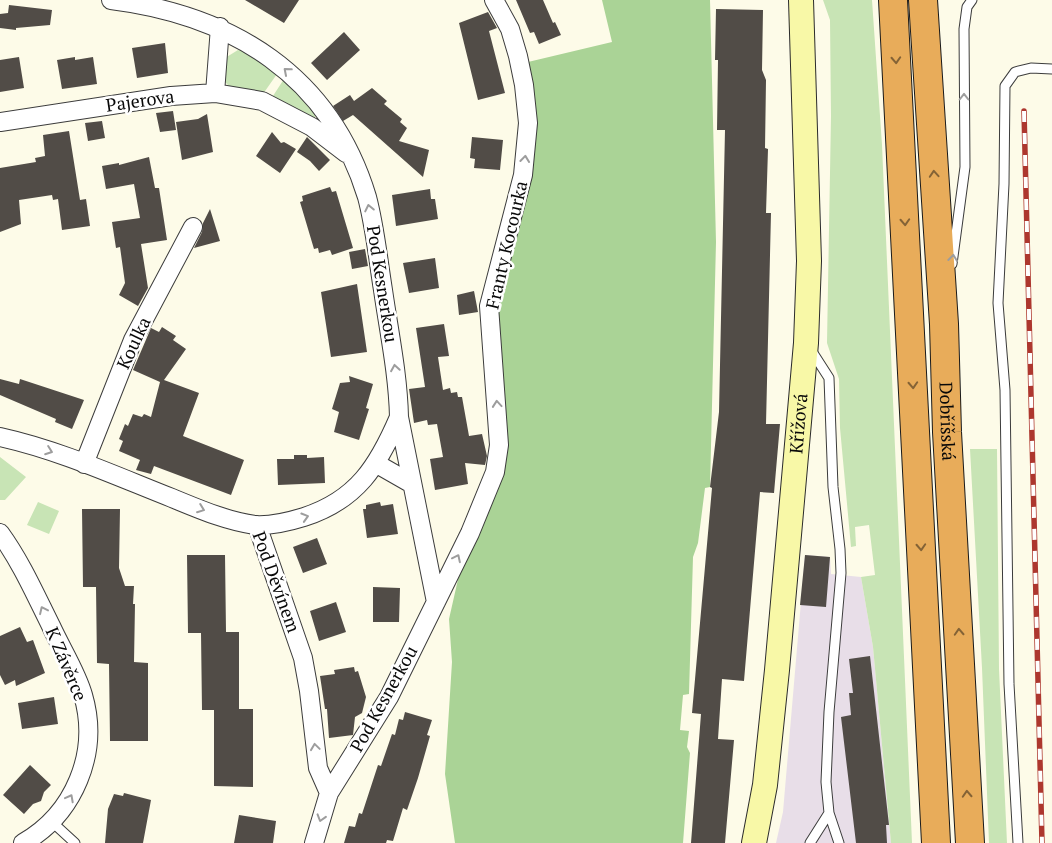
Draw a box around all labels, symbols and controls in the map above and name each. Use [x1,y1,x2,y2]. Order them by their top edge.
one-way arrow [891,56,902,64]
one-way arrow [283,68,292,77]
street label: Pajerova [104,83,176,117]
one-way arrow [959,92,969,100]
one-way arrow [519,154,530,162]
one-way arrow [929,169,940,177]
street label: Franty Kocourka [480,178,532,311]
one-way arrow [364,204,375,212]
one-way arrow [900,219,911,227]
street label: Pod Kesnerkou [362,224,404,344]
one-way arrow [947,254,958,262]
street label: Koulka [111,313,156,373]
one-way arrow [390,364,401,372]
one-way arrow [907,381,918,389]
street label: Dobříšská [935,382,962,461]
street label: Křížová [783,392,812,455]
one-way arrow [491,400,502,408]
one-way arrow [45,446,53,456]
one-way arrow [196,503,205,514]
one-way arrow [300,512,308,522]
street label: Pod Děvínem [248,528,306,636]
one-way arrow [916,543,927,551]
one-way arrow [451,554,462,563]
one-way arrow [39,606,49,615]
street label: K Závěrce [41,623,93,704]
one-way arrow [954,628,965,636]
street label: Pod Kesnerkou [344,641,422,756]
one-way arrow [310,743,320,752]
one-way arrow [962,790,973,798]
one-way arrow [64,794,74,803]
one-way arrow [317,814,327,822]

